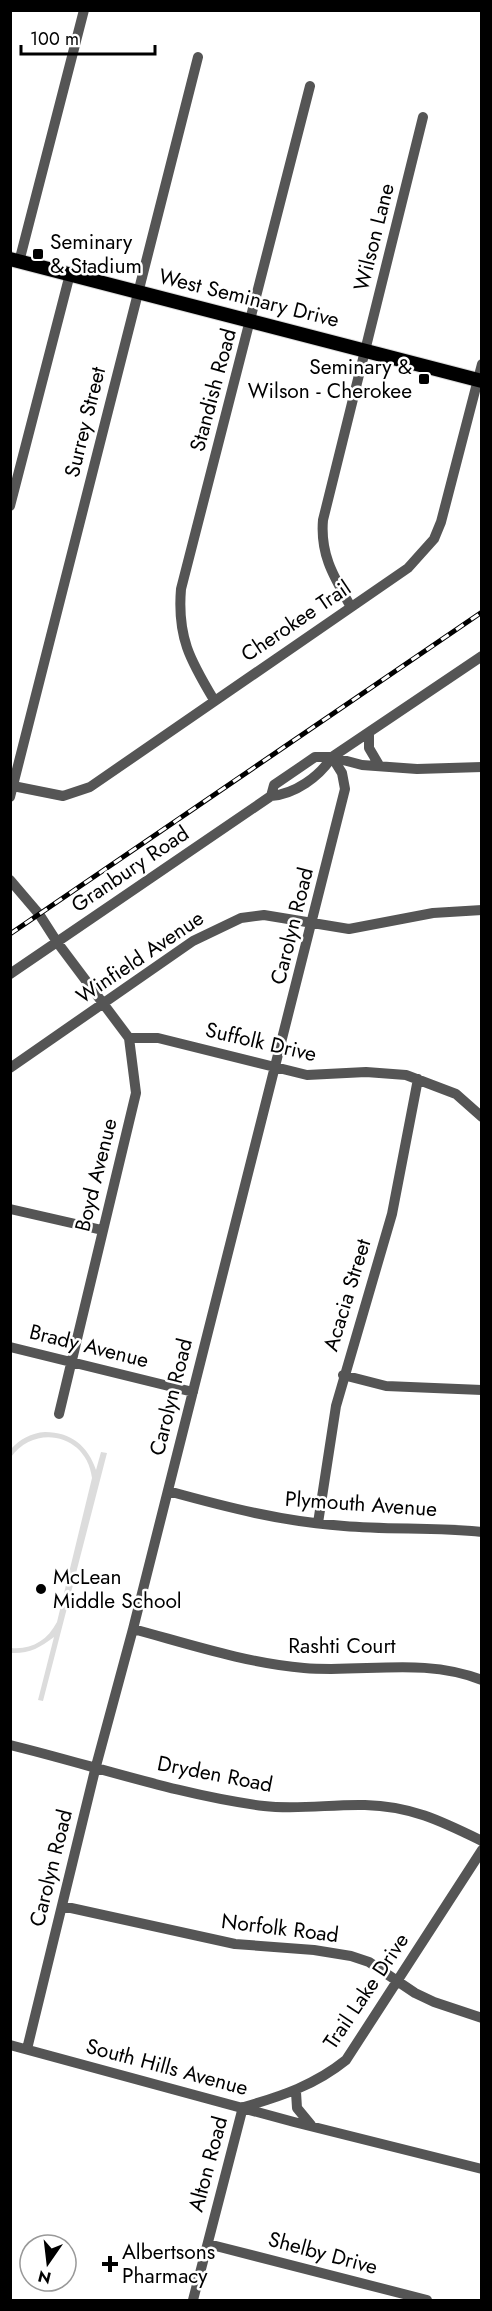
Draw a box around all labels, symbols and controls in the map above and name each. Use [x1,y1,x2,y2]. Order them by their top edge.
scale bar [21,18,154,56]
text: 100 m [30,26,79,52]
street label: Wilson Lane [346,180,402,294]
place label: Seminary & Stadium [50,227,142,281]
marker: Seminary & Stadium [31,247,45,261]
street label: West Seminary Drive [156,261,343,335]
street label: Standish Road [182,325,244,455]
place label: Seminary & Wilson - Cherokee [248,352,412,406]
street label: Surrey Street [57,364,113,480]
marker: Seminary & Wilson - Cherokee [417,372,431,386]
street label: Cherokee Trail [235,573,357,669]
street label: Granbury Road [65,818,195,920]
street label: Carolyn Road [263,864,321,988]
street label: Winfield Avenue [70,903,210,1011]
street label: Suffolk Drive [203,1015,320,1069]
street label: Boyd Avenue [67,1115,125,1235]
street label: Acacia Street [316,1235,378,1355]
street label: Brady Avenue [26,1317,152,1375]
street label: Carolyn Road [142,1335,200,1459]
street label: Plymouth Avenue [284,1484,438,1524]
place label: McLean Middle School [53,1562,182,1616]
marker: McLean Middle School [34,1582,48,1596]
street label: Rashti Court [288,1631,396,1661]
street label: Dryden Road [155,1748,275,1800]
street label: Carolyn Road [22,1806,80,1930]
street label: Norfolk Road [220,1906,340,1950]
street label: Trail Lake Drive [316,1927,416,2055]
street label: South Hills Avenue [83,2031,252,2103]
street label: Alton Road [181,2113,235,2215]
street label: Shelby Drive [265,2224,381,2282]
north arrow [18,2233,78,2293]
place label: Albertsons Pharmacy [122,2237,215,2291]
marker: Albertsons Pharmacy [103,2257,117,2271]
text: N [36,2264,53,2290]

